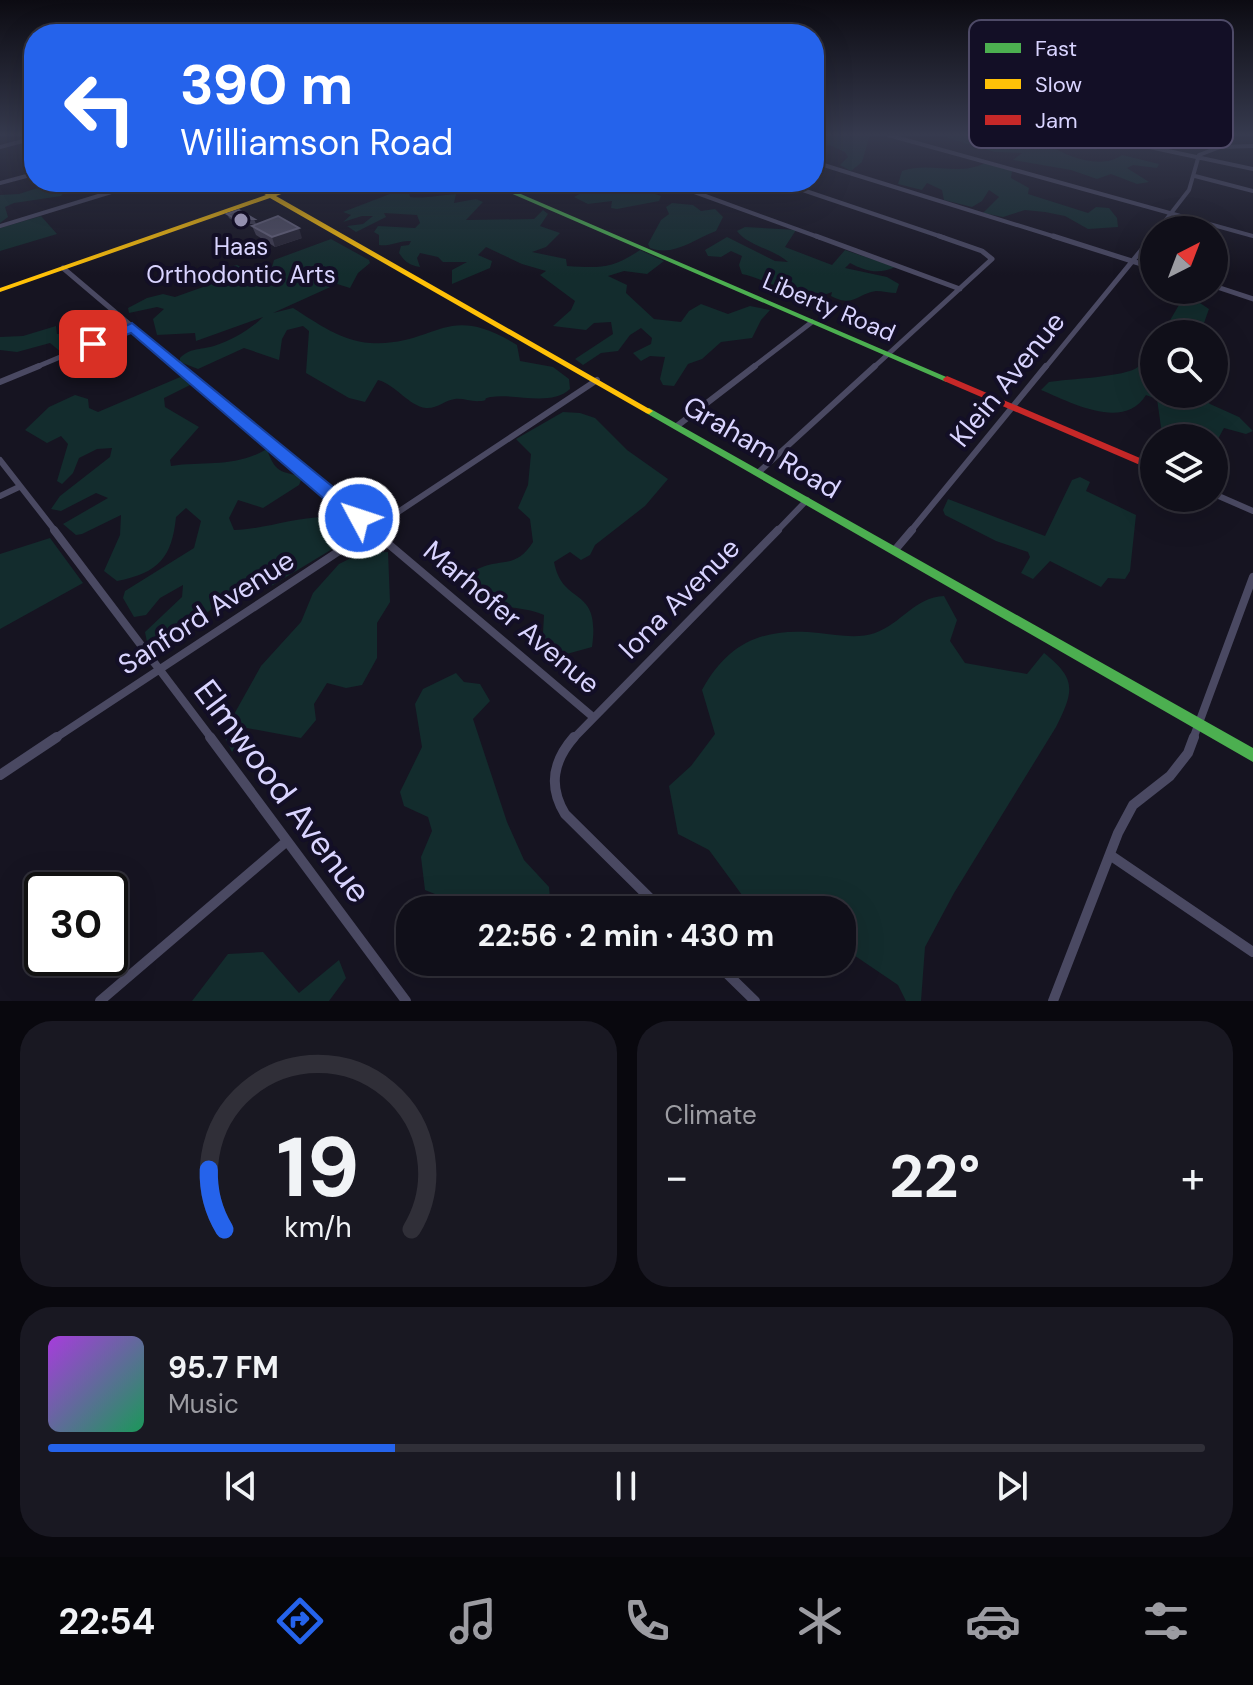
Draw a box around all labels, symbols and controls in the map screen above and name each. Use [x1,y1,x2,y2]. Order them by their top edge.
legend [969,20,1233,148]
text: Fast [1035,34,1077,63]
text: 390 m [180,48,353,121]
icon: left [48,56,152,160]
text: Slow [1035,70,1082,99]
text: Jam [1035,106,1078,135]
text: Williamson Road [180,119,453,166]
marker: Haas Orthodontic Arts [232,211,250,229]
north arrow [1140,216,1228,304]
map controls [1140,216,1228,512]
place label: Haas Orthodontic Arts [146,231,336,290]
street label: Liberty Road [758,265,900,348]
street label: Klein Avenue [941,304,1073,455]
pin [59,310,127,378]
button: search [1140,320,1228,408]
icon: arrive [71,322,115,366]
street label: Graham Road [676,387,847,507]
button: layers [1140,424,1228,512]
position arrow [317,476,401,560]
street label: Iona Avenue [611,530,748,667]
street label: Marhofer Avenue [416,533,608,702]
street label: Sanford Avenue [111,542,302,683]
street label: Elmwood Avenue [184,670,381,912]
speed limit sign: 30 [24,872,128,976]
text: 22:56 · 2 min · 430 m [478,916,774,955]
text: Climate [665,1098,757,1132]
text: 19 [277,1113,360,1222]
text: 22° [889,1137,980,1216]
text: − [665,1148,689,1206]
text: + [1181,1148,1205,1206]
text: km/h [284,1209,352,1246]
text: 95.7 FM [168,1348,279,1387]
text: Music [168,1387,239,1421]
icon: previous [219,1464,263,1508]
icon: pause [604,1464,648,1508]
icon: next [990,1464,1034,1508]
icon: directions [272,1593,328,1649]
icon: music [445,1593,501,1649]
icon: phone [619,1593,675,1649]
icon: climate [792,1593,848,1649]
icon: car [965,1593,1021,1649]
icon: filters [1138,1593,1194,1649]
text: 22:54 [59,1598,155,1645]

